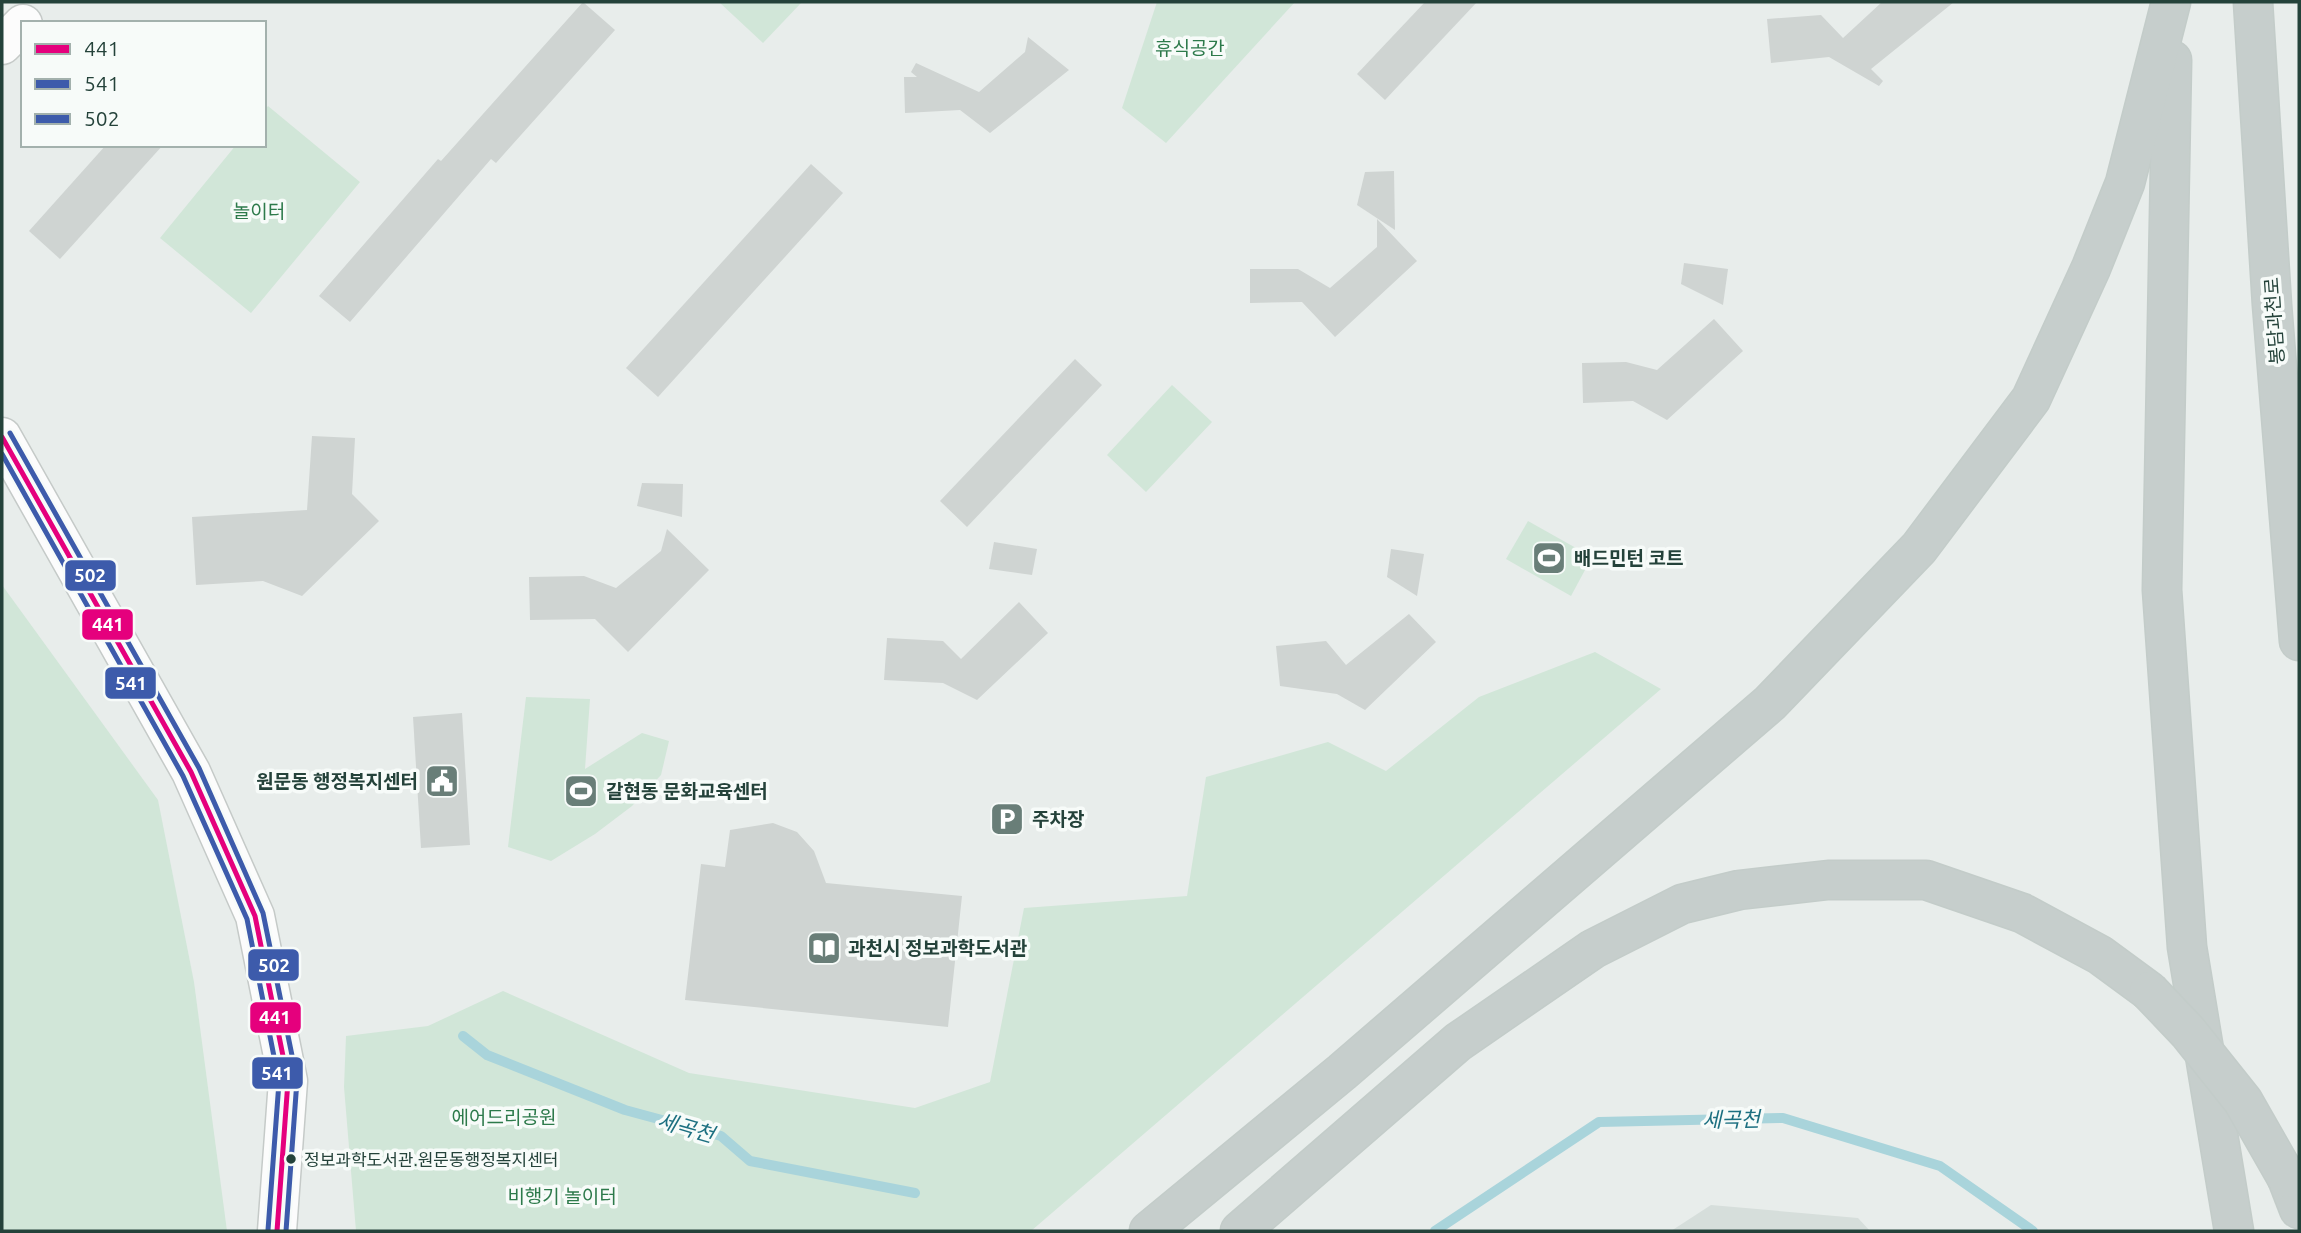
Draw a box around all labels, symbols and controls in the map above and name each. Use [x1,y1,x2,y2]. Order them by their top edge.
legend [21,21,266,147]
text: 441 [84,36,120,60]
park label: 휴식공간 [1155,37,1225,59]
text: 541 [84,71,120,95]
text: 502 [84,106,120,130]
park label: 놀이터 [233,200,285,222]
street label: 봉담과천로 [2260,277,2288,365]
sports icon: 배드민턴 코트 [1530,539,1568,577]
place label: 배드민턴 코트 [1574,547,1683,569]
line badge: 502 [64,559,117,592]
text: 502 [74,564,106,586]
line badge: 441 [81,608,134,641]
text: 441 [92,613,124,635]
line badge: 541 [104,666,157,700]
text: 541 [115,672,147,694]
public building icon: 원문동 행정복지센터 [423,762,461,800]
place label: 원문동 행정복지센터 [256,770,418,792]
sports icon: 갈현동 문화교육센터 [562,772,600,810]
place label: 갈현동 문화교육센터 [606,780,768,802]
parking icon: 주차장 [988,800,1026,838]
place label: 주차장 [1032,808,1084,830]
library icon: 과천시 정보과학도서관 [805,929,843,967]
place label: 과천시 정보과학도서관 [848,937,1028,959]
line badge: 502 [247,948,300,982]
text: 502 [258,954,290,976]
line badge: 441 [249,1001,302,1034]
text: 441 [259,1006,291,1028]
line badge: 541 [251,1056,304,1090]
text: 541 [261,1062,293,1084]
park label: 에어드리공원 [452,1106,556,1128]
water label: 세곡천 [1702,1106,1763,1132]
water label: 세곡천 [655,1107,720,1147]
place label: 정보과학도서관.원문동행정복지센터 [304,1150,558,1169]
marker: 정보과학도서관.원문동행정복지센터 [284,1152,298,1166]
park label: 비행기 놀이터 [507,1185,617,1207]

